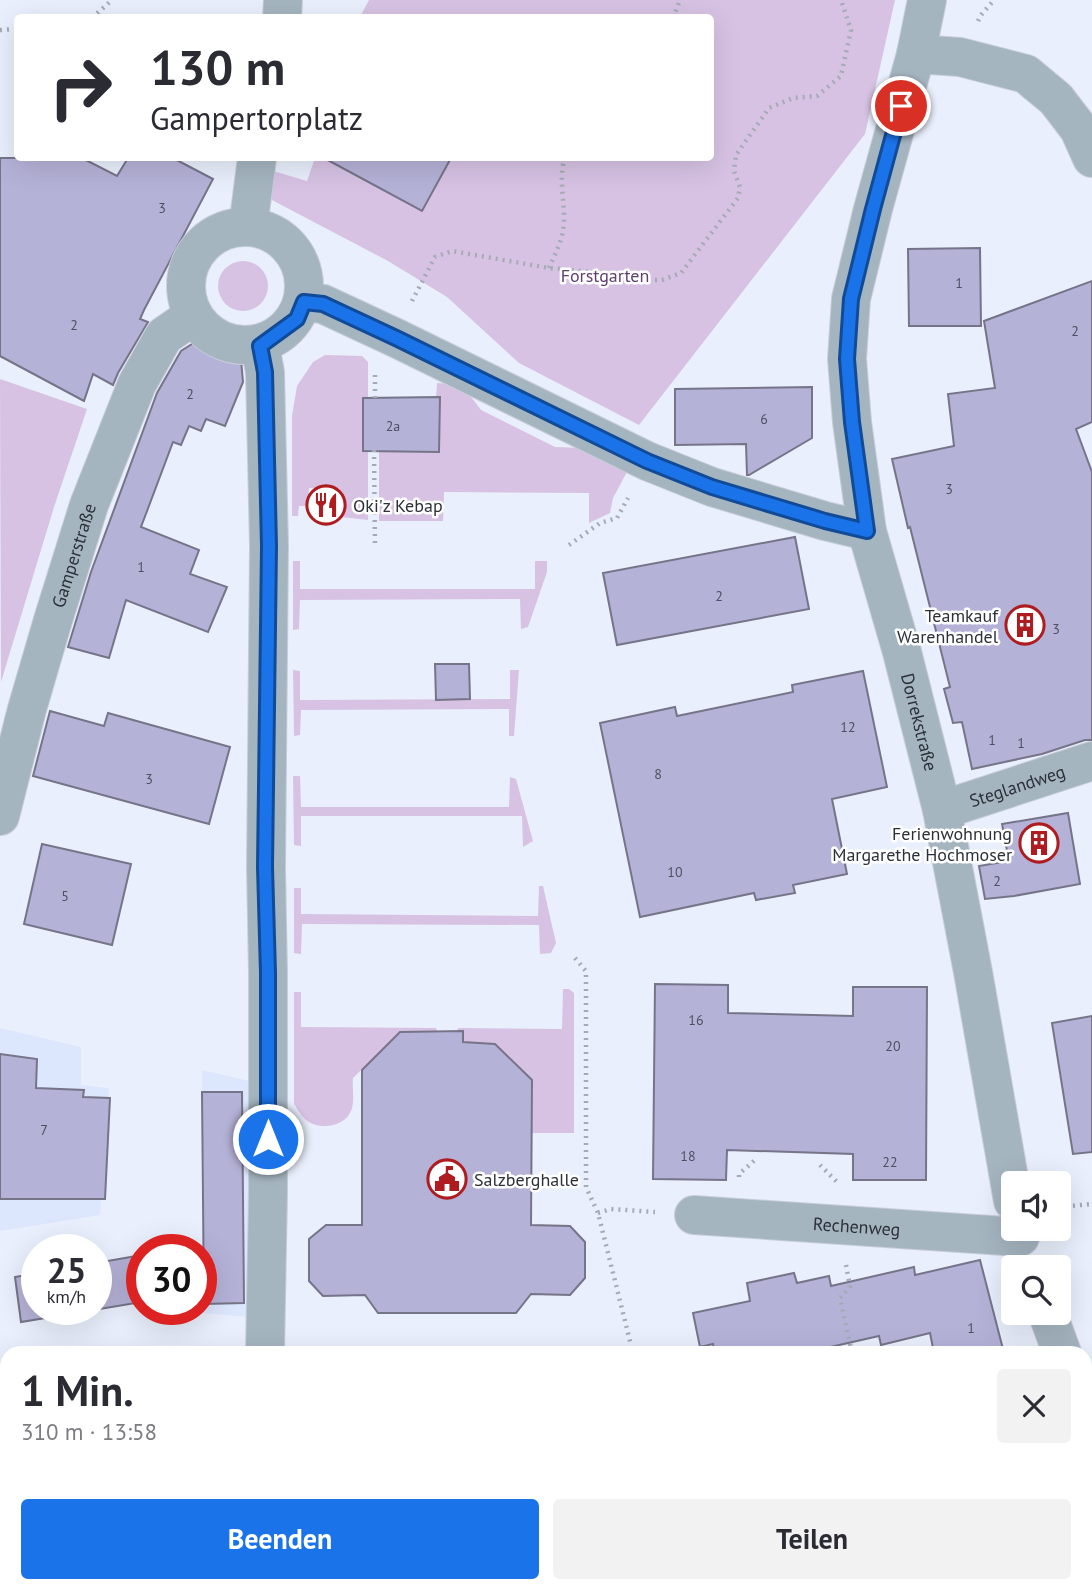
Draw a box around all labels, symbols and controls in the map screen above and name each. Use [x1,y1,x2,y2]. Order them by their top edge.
text: 130 m [150,35,285,99]
icon: right [35,42,126,133]
pin [871,76,931,136]
icon: arrive [882,87,920,125]
text: Gampertorplatz [150,97,363,139]
house number: 3 [158,199,166,217]
park label: Forstgarten [561,264,649,287]
house number: 1 [955,274,963,292]
house number: 2 [70,316,78,334]
house number: 2 [1071,322,1079,340]
house number: 2 [186,385,194,403]
house number: 6 [760,410,768,428]
house number: 2a [386,417,400,435]
house number: 3 [945,480,953,498]
restaurant icon: Oki'z Kebap [305,484,347,526]
place label: Oki'z Kebap [353,494,443,517]
street label: Gamperstraße [46,500,100,610]
house number: 1 [137,558,145,576]
house number: 2 [715,587,723,605]
place label: Teamkauf Warenhandel [897,604,999,648]
building icon: Teamkauf Warenhandel [1004,604,1046,646]
house number: 3 [1052,620,1060,638]
street label: Dorrekstraße [896,671,943,773]
house number: 12 [840,718,856,736]
house number: 1 [988,731,996,749]
house number: 1 [1017,734,1025,752]
street label: Steglandweg [966,759,1068,812]
house number: 8 [654,765,662,783]
house number: 3 [145,770,153,788]
place label: Ferienwohnung Margarethe Hochmoser [832,822,1012,866]
building icon: Ferienwohnung Margarethe Hochmoser [1018,822,1060,864]
house number: 10 [667,863,683,881]
house number: 2 [993,872,1001,890]
house number: 5 [61,887,69,905]
house number: 16 [688,1011,704,1029]
house number: 20 [885,1037,901,1055]
position arrow [231,1102,305,1176]
house number: 7 [40,1121,48,1139]
house number: 18 [680,1147,696,1165]
house number: 22 [882,1153,898,1171]
public building icon: Salzberghalle [426,1158,468,1200]
place label: Salzberghalle [474,1168,579,1191]
map controls [1001,1171,1071,1325]
button: sound [1001,1171,1071,1241]
street label: Rechenweg [812,1212,901,1240]
speed limit sign: 30 [126,1234,217,1325]
text: 25 [47,1247,86,1293]
button: search [1001,1255,1071,1325]
text: km/h [47,1285,86,1308]
house number: 1 [967,1319,975,1337]
text: 1 Min. [21,1363,134,1418]
button: close [997,1369,1071,1443]
text: 310 m · 13:58 [21,1417,157,1446]
button: Beenden [21,1499,539,1579]
button: Teilen [553,1499,1071,1579]

